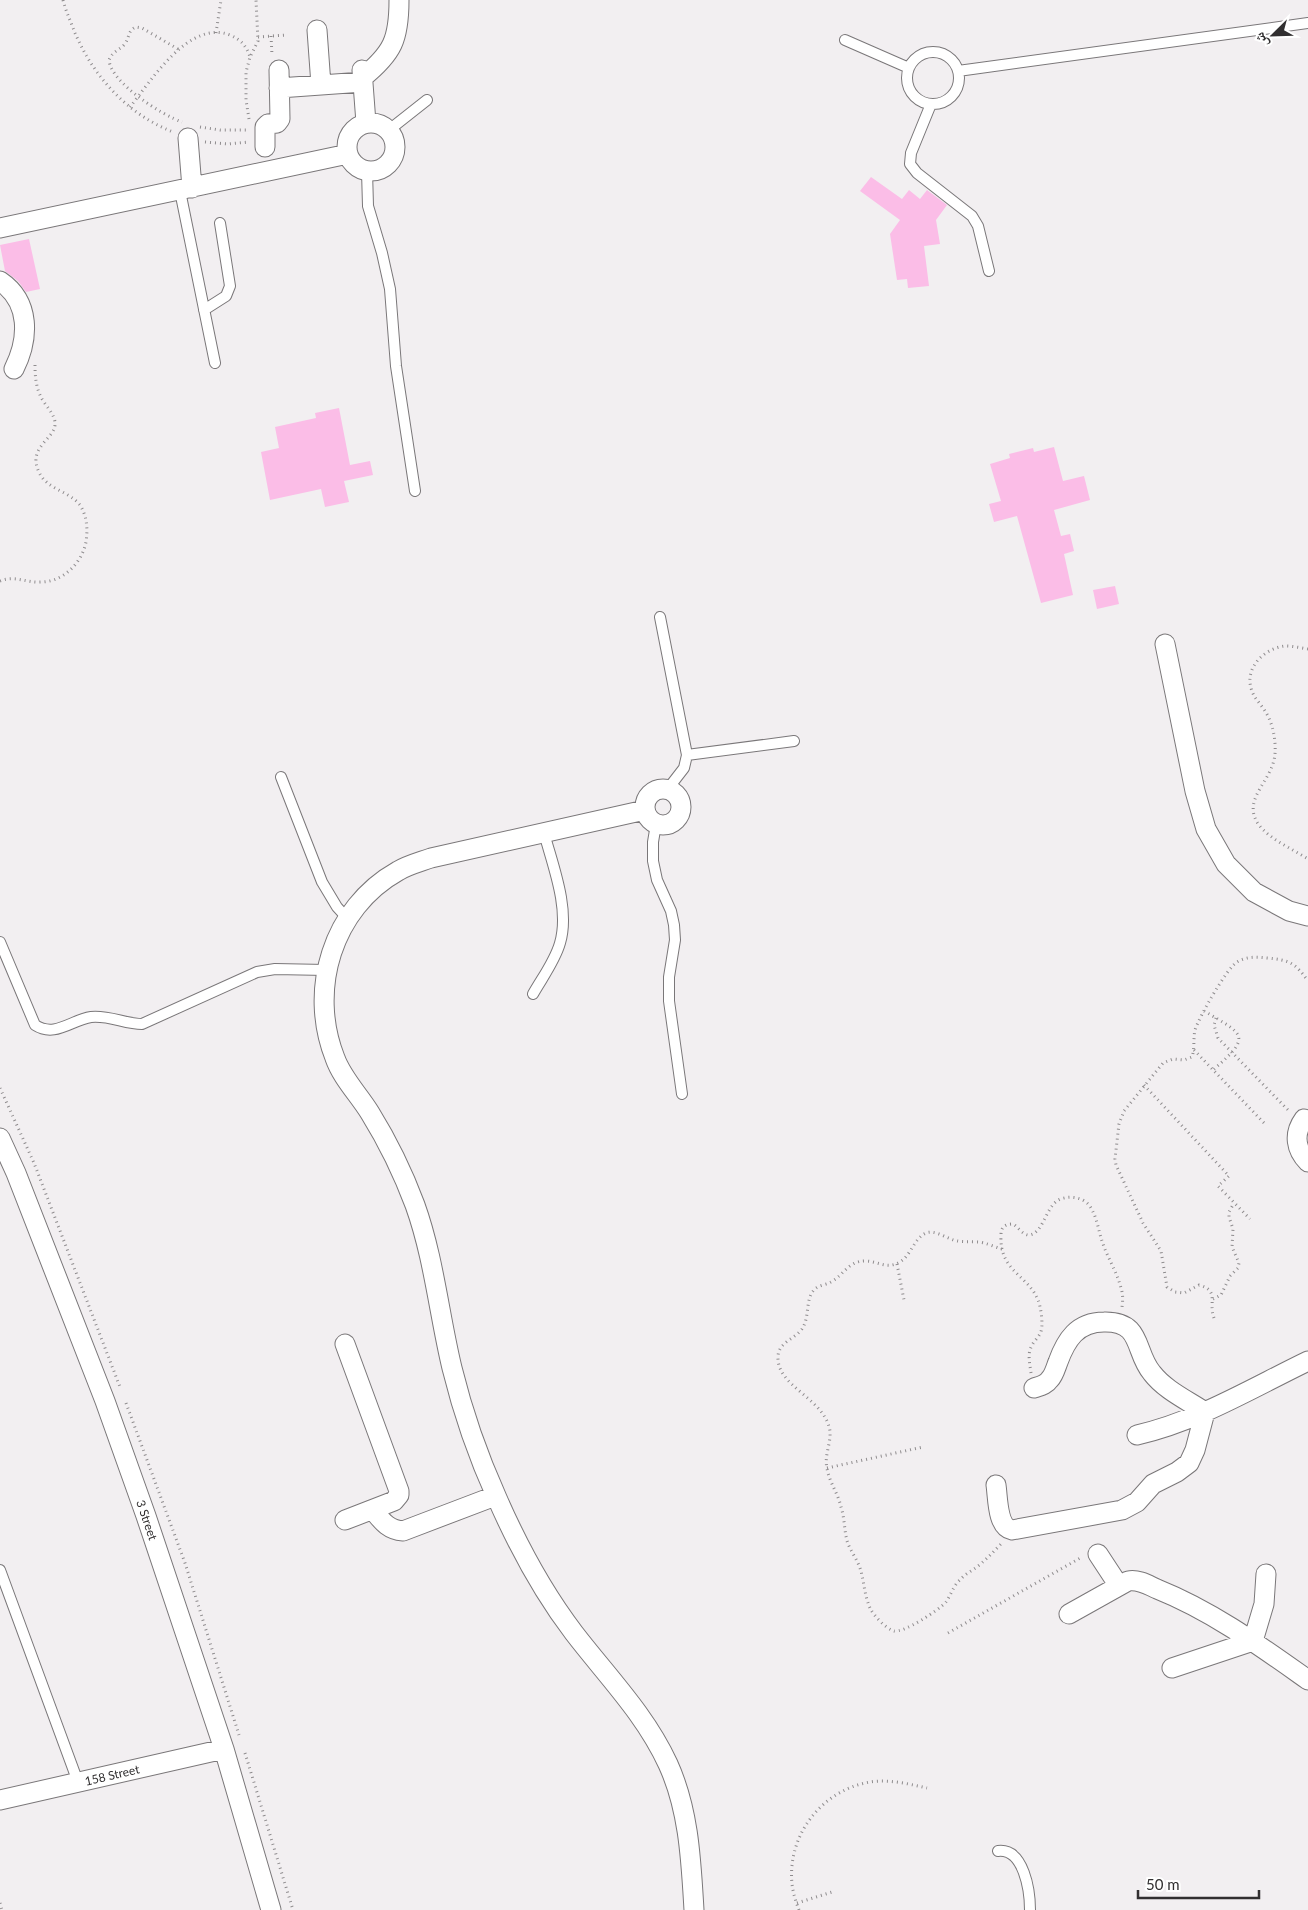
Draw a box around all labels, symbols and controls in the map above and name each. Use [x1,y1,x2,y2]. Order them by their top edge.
north arrow [1248,10,1298,60]
text: ش [1250,30,1272,50]
street label: 3 Street [133,1498,161,1543]
street label: 158 Street [83,1761,141,1789]
scale bar [1138,1868,1259,1900]
text: 50 m [1146,1875,1180,1893]

